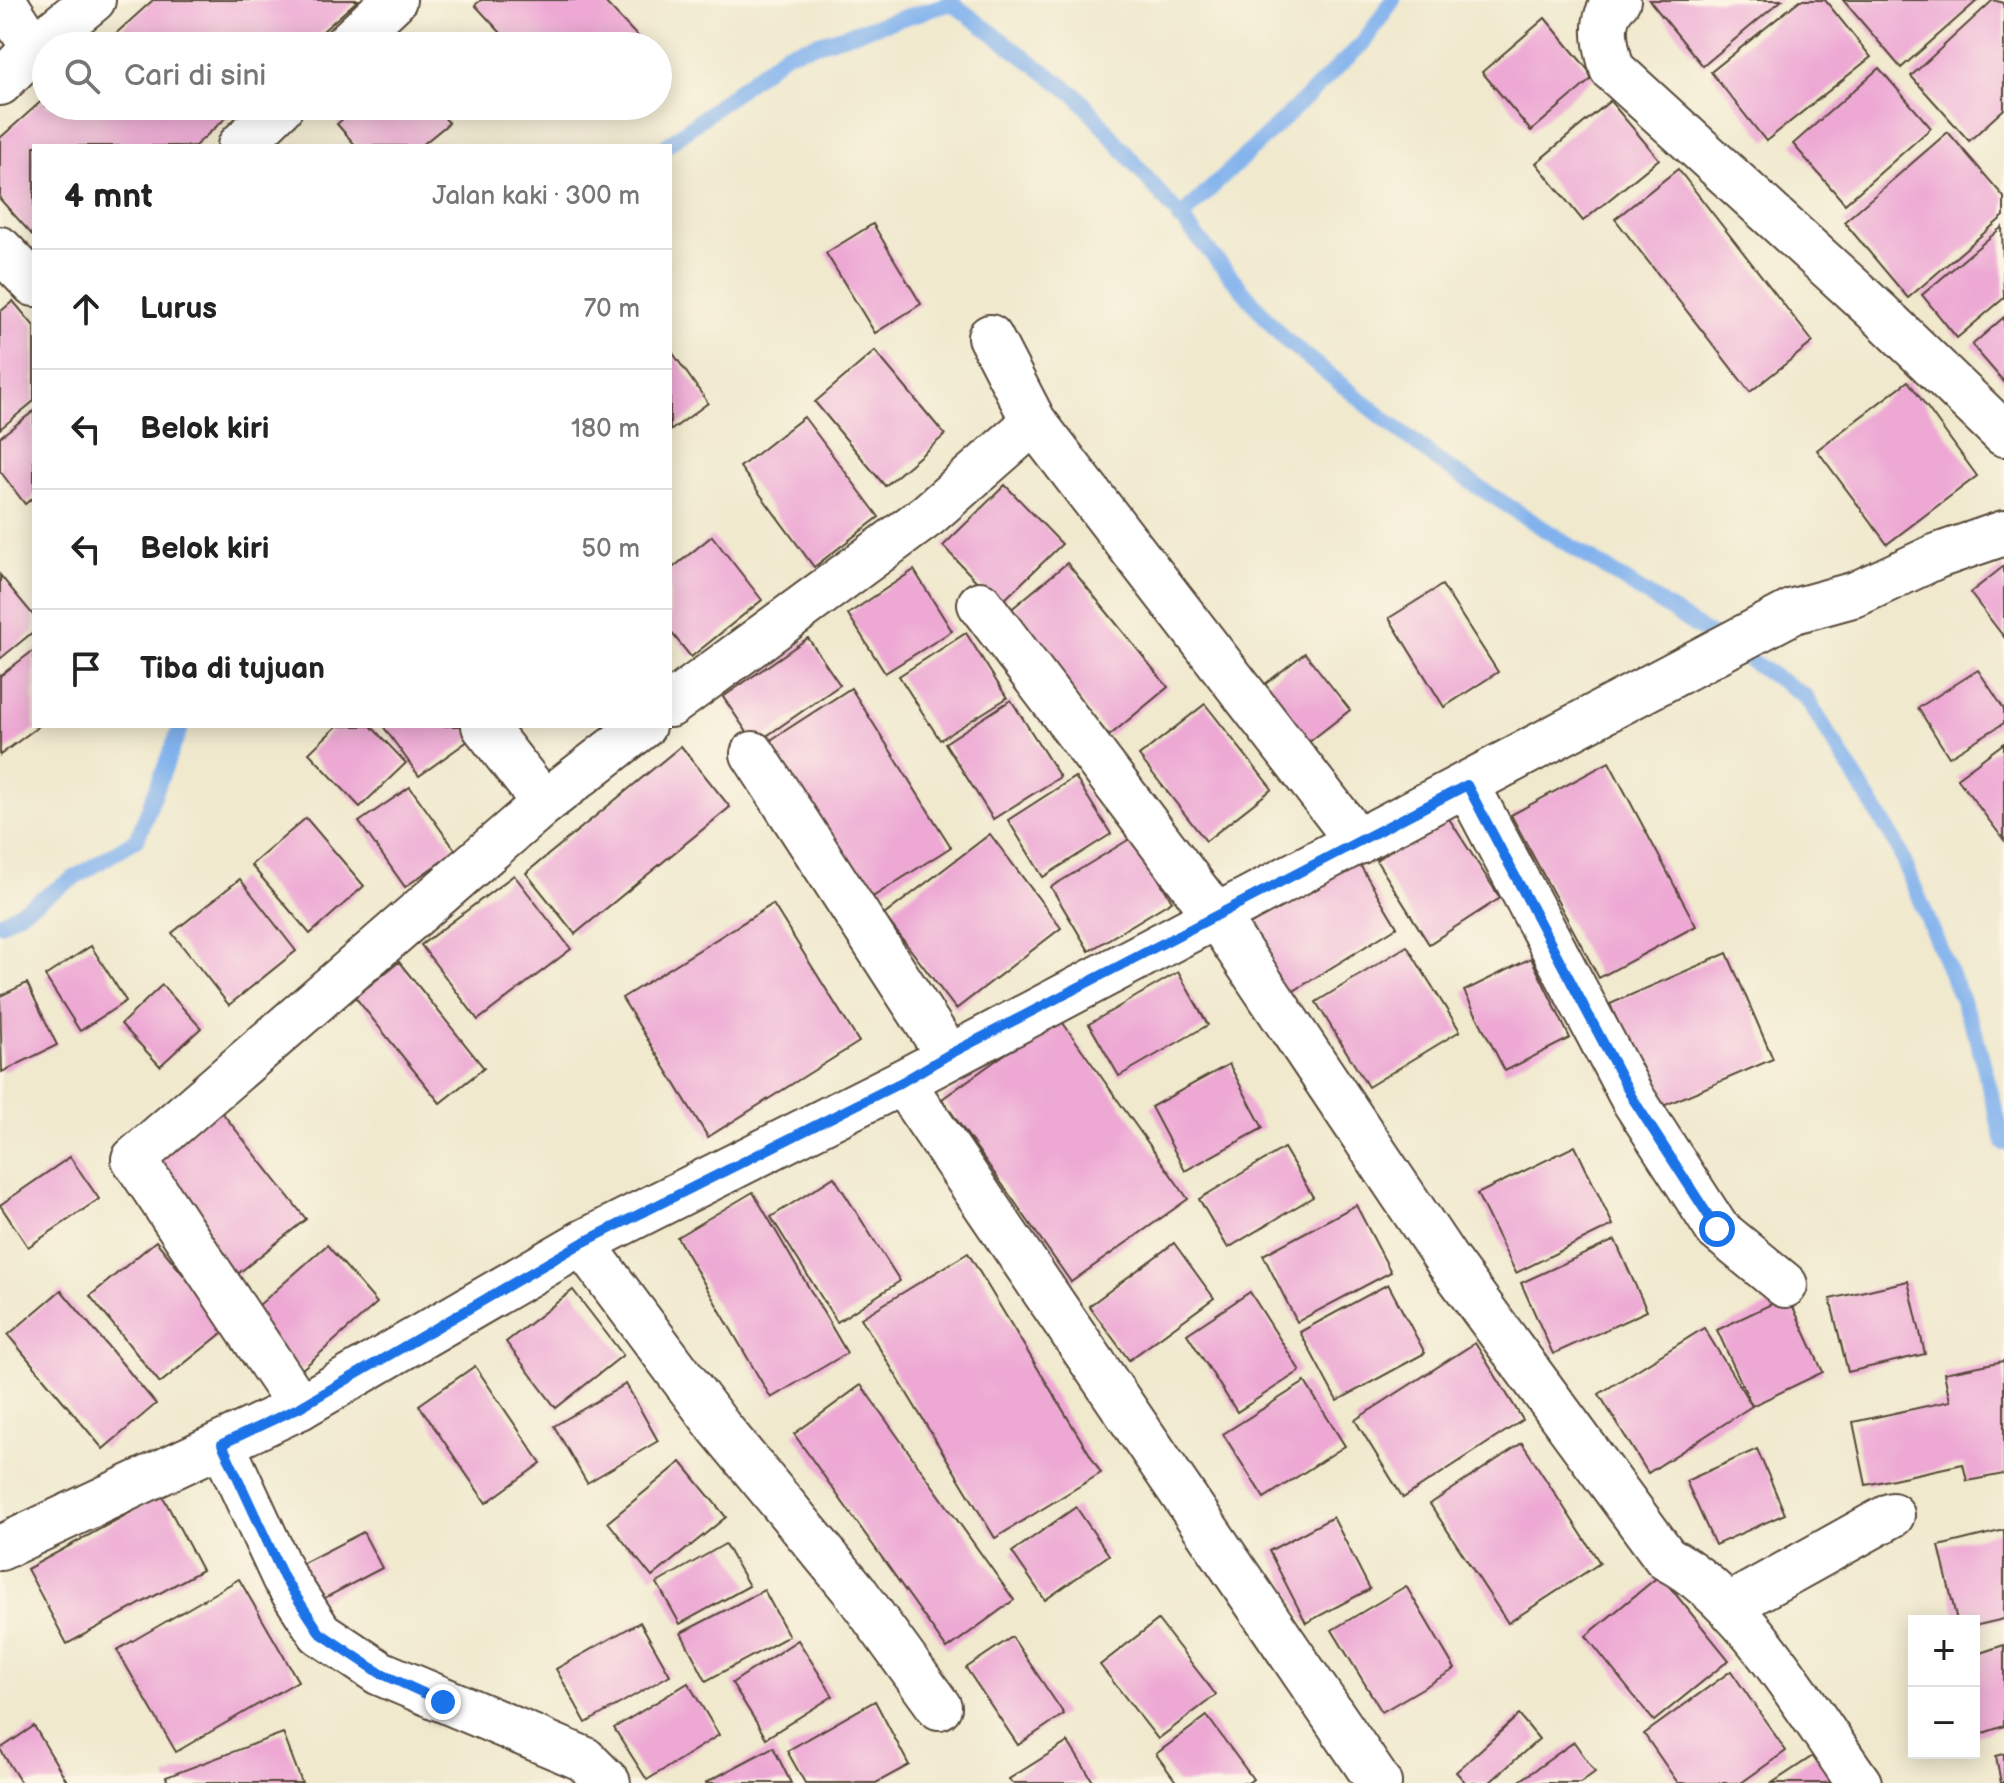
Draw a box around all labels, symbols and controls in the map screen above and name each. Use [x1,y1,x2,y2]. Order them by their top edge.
search box [32,32,672,120]
icon: search [60,54,104,98]
text: Cari di sini [124,58,266,94]
text: 4 mnt [64,176,153,217]
text: Jalan kaki · 300 m [432,181,640,212]
icon: ahead [64,287,108,331]
text: Lurus [140,291,217,327]
text: 70 m [583,294,640,325]
icon: left [64,407,108,451]
text: Belok kiri [140,411,269,447]
text: 180 m [571,414,640,445]
icon: left [64,527,108,571]
text: Belok kiri [140,531,269,567]
text: 50 m [581,534,640,565]
icon: arrive [64,647,108,691]
text: Tiba di tujuan [140,651,325,687]
route start [1699,1211,1735,1247]
map controls [1908,1615,1980,1759]
button: + [1908,1615,1980,1687]
route end [425,1684,461,1720]
button: − [1908,1687,1980,1759]

